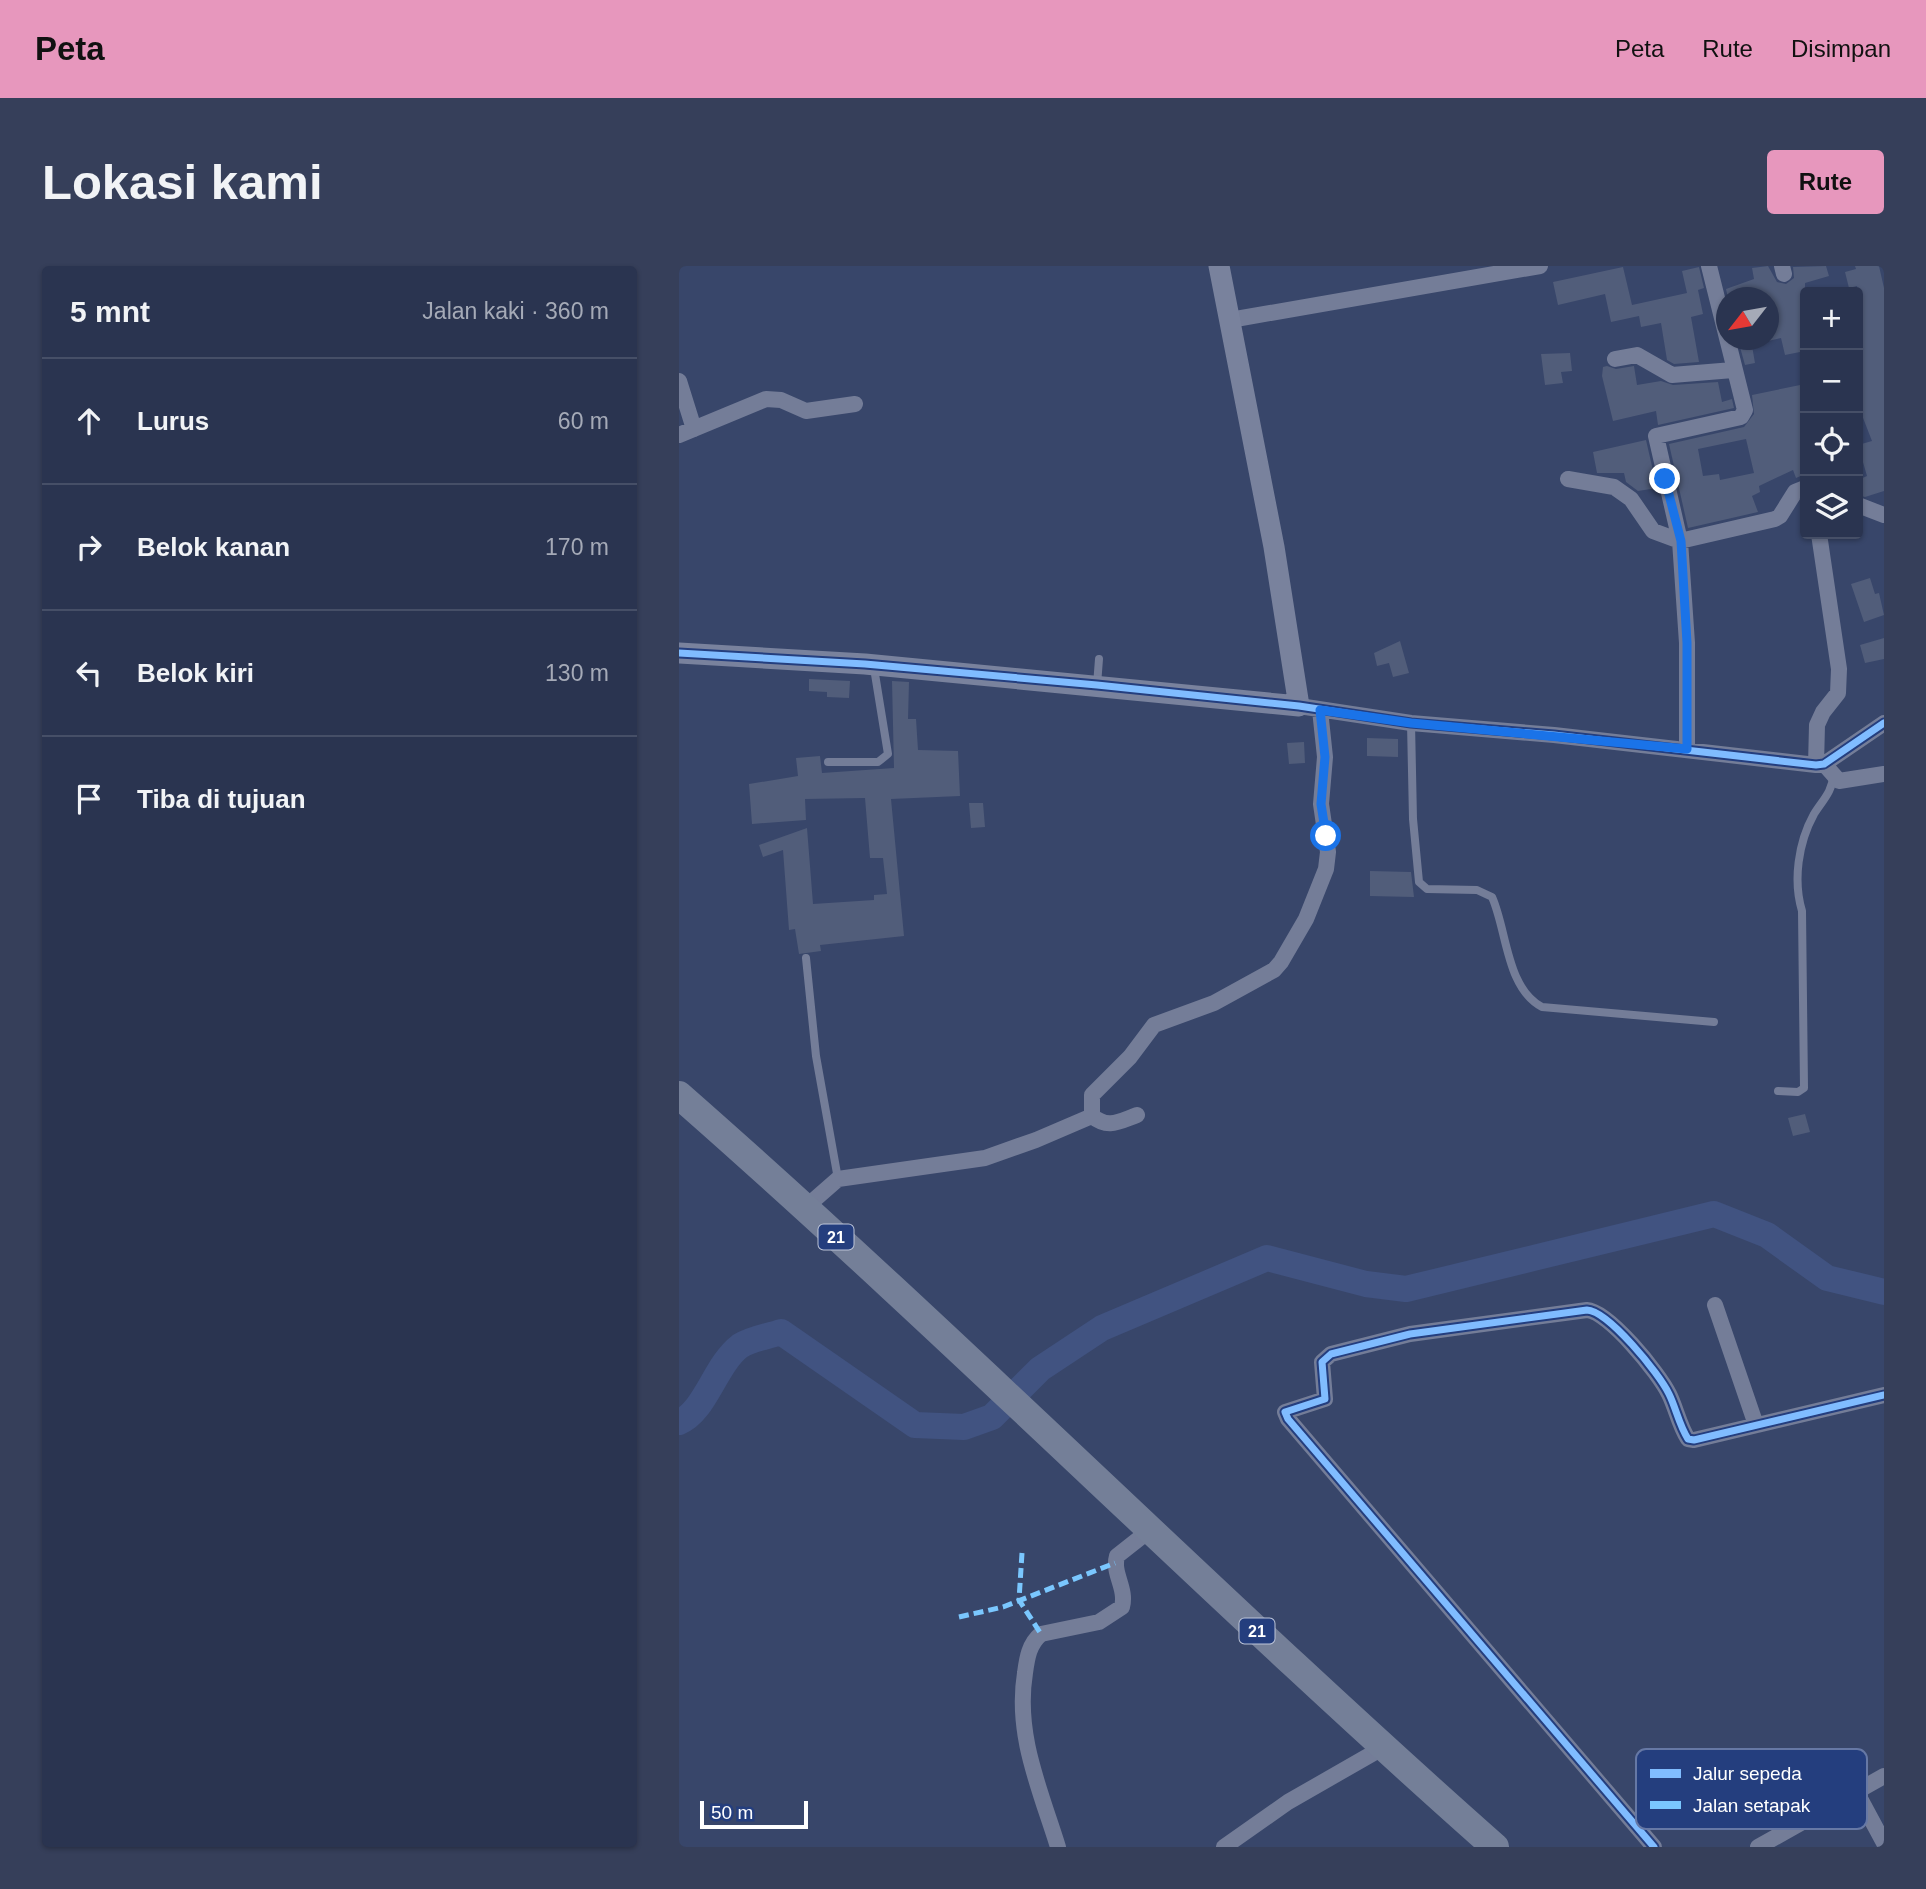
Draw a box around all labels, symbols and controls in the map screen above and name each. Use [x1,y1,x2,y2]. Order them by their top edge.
text: Peta [35,30,105,67]
text: Peta [1615,35,1664,62]
text: Rute [1702,35,1753,62]
text: Disimpan [1791,35,1891,62]
button: Rute [1767,150,1884,214]
text: Lokasi kami [42,155,323,209]
north arrow [1716,287,1779,350]
map controls [1800,287,1863,539]
button: + [1800,287,1863,350]
text: 5 mnt [70,295,150,328]
text: Jalan kaki · 360 m [422,298,609,324]
button: − [1800,350,1863,413]
icon: ahead [70,402,108,440]
text: Lurus [137,406,209,436]
text: 60 m [558,408,609,434]
button: locate [1800,413,1863,476]
route end [1649,463,1680,494]
button: layers [1800,476,1863,539]
icon: right [70,528,108,566]
text: Belok kanan [137,532,290,562]
text: 170 m [545,534,609,560]
icon: left [70,654,108,692]
text: Belok kiri [137,658,254,688]
text: 130 m [545,660,609,686]
icon: arrive [70,780,108,818]
text: Tiba di tujuan [137,784,306,814]
route start [1310,820,1341,851]
road number: 21 [819,1225,853,1250]
road number: 21 [1239,1618,1275,1644]
legend [1636,1749,1867,1829]
text: Jalur sepeda [1693,1763,1802,1784]
text: Jalan setapak [1693,1795,1811,1816]
scale bar [700,1798,809,1830]
text: 50 m [711,1802,753,1823]

